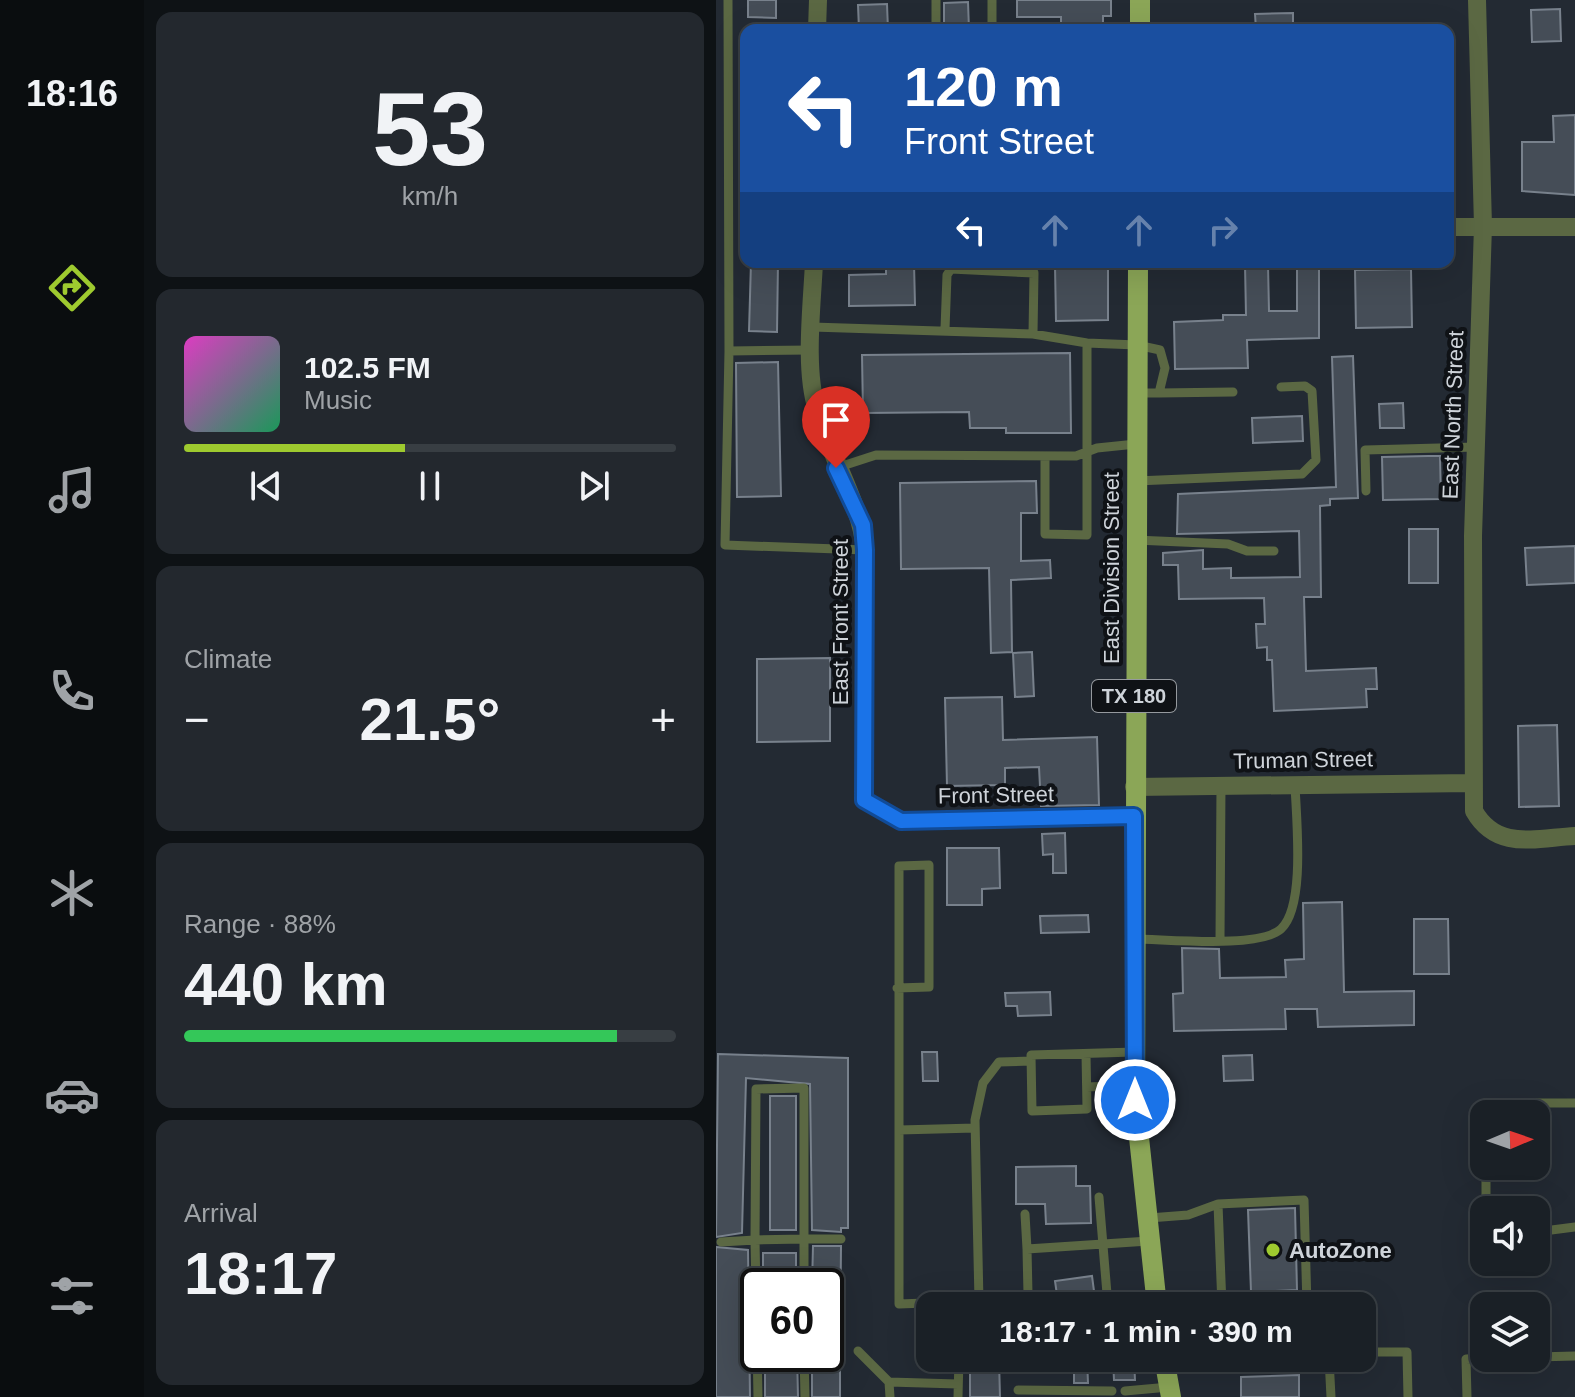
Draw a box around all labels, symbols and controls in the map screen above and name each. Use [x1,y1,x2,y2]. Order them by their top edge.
text: 120 m [904,55,1063,118]
icon: left [772,56,876,160]
text: 53 [372,71,488,187]
text: 18:16 [26,73,118,114]
text: Front Street [904,121,1094,162]
text: km/h [402,181,458,211]
icon: left [949,208,993,252]
icon: ahead [1033,208,1077,252]
icon: ahead [1117,208,1161,252]
icon: right [1201,208,1245,252]
icon: directions [44,260,100,316]
street label: East North Street [1438,330,1468,500]
text: 102.5 FM [304,351,431,384]
text: Music [304,385,372,415]
pin [802,386,870,468]
icon: arrive [814,398,858,442]
icon: music [44,462,100,518]
icon: previous [244,464,288,508]
icon: pause [408,464,452,508]
icon: next [572,464,616,508]
street label: East Division Street [1099,472,1124,664]
street label: East Front Street [828,539,853,705]
text: Climate [184,644,272,674]
icon: phone [44,663,100,719]
road number: TX 180 [1092,680,1176,712]
text: 21.5° [360,686,500,753]
text: − [184,695,210,744]
text: + [650,695,676,744]
street label: Truman Street [1233,746,1373,774]
street label: Front Street [938,781,1054,809]
icon: climate [44,865,100,921]
text: Range · 88% [184,909,336,939]
text: 440 km [184,951,388,1018]
position arrow [1093,1058,1177,1142]
icon: car [44,1067,100,1123]
north arrow [1470,1100,1550,1180]
map controls [1470,1100,1550,1372]
button: sound [1470,1196,1550,1276]
text: Arrival [184,1198,258,1228]
place label: AutoZone [1289,1238,1392,1263]
text: 18:17 [184,1240,337,1307]
marker: AutoZone [1264,1241,1282,1259]
icon: filters [44,1268,100,1324]
speed limit sign: 60 [740,1268,844,1372]
button: layers [1470,1292,1550,1372]
text: 18:17 · 1 min · 390 m [999,1315,1293,1348]

